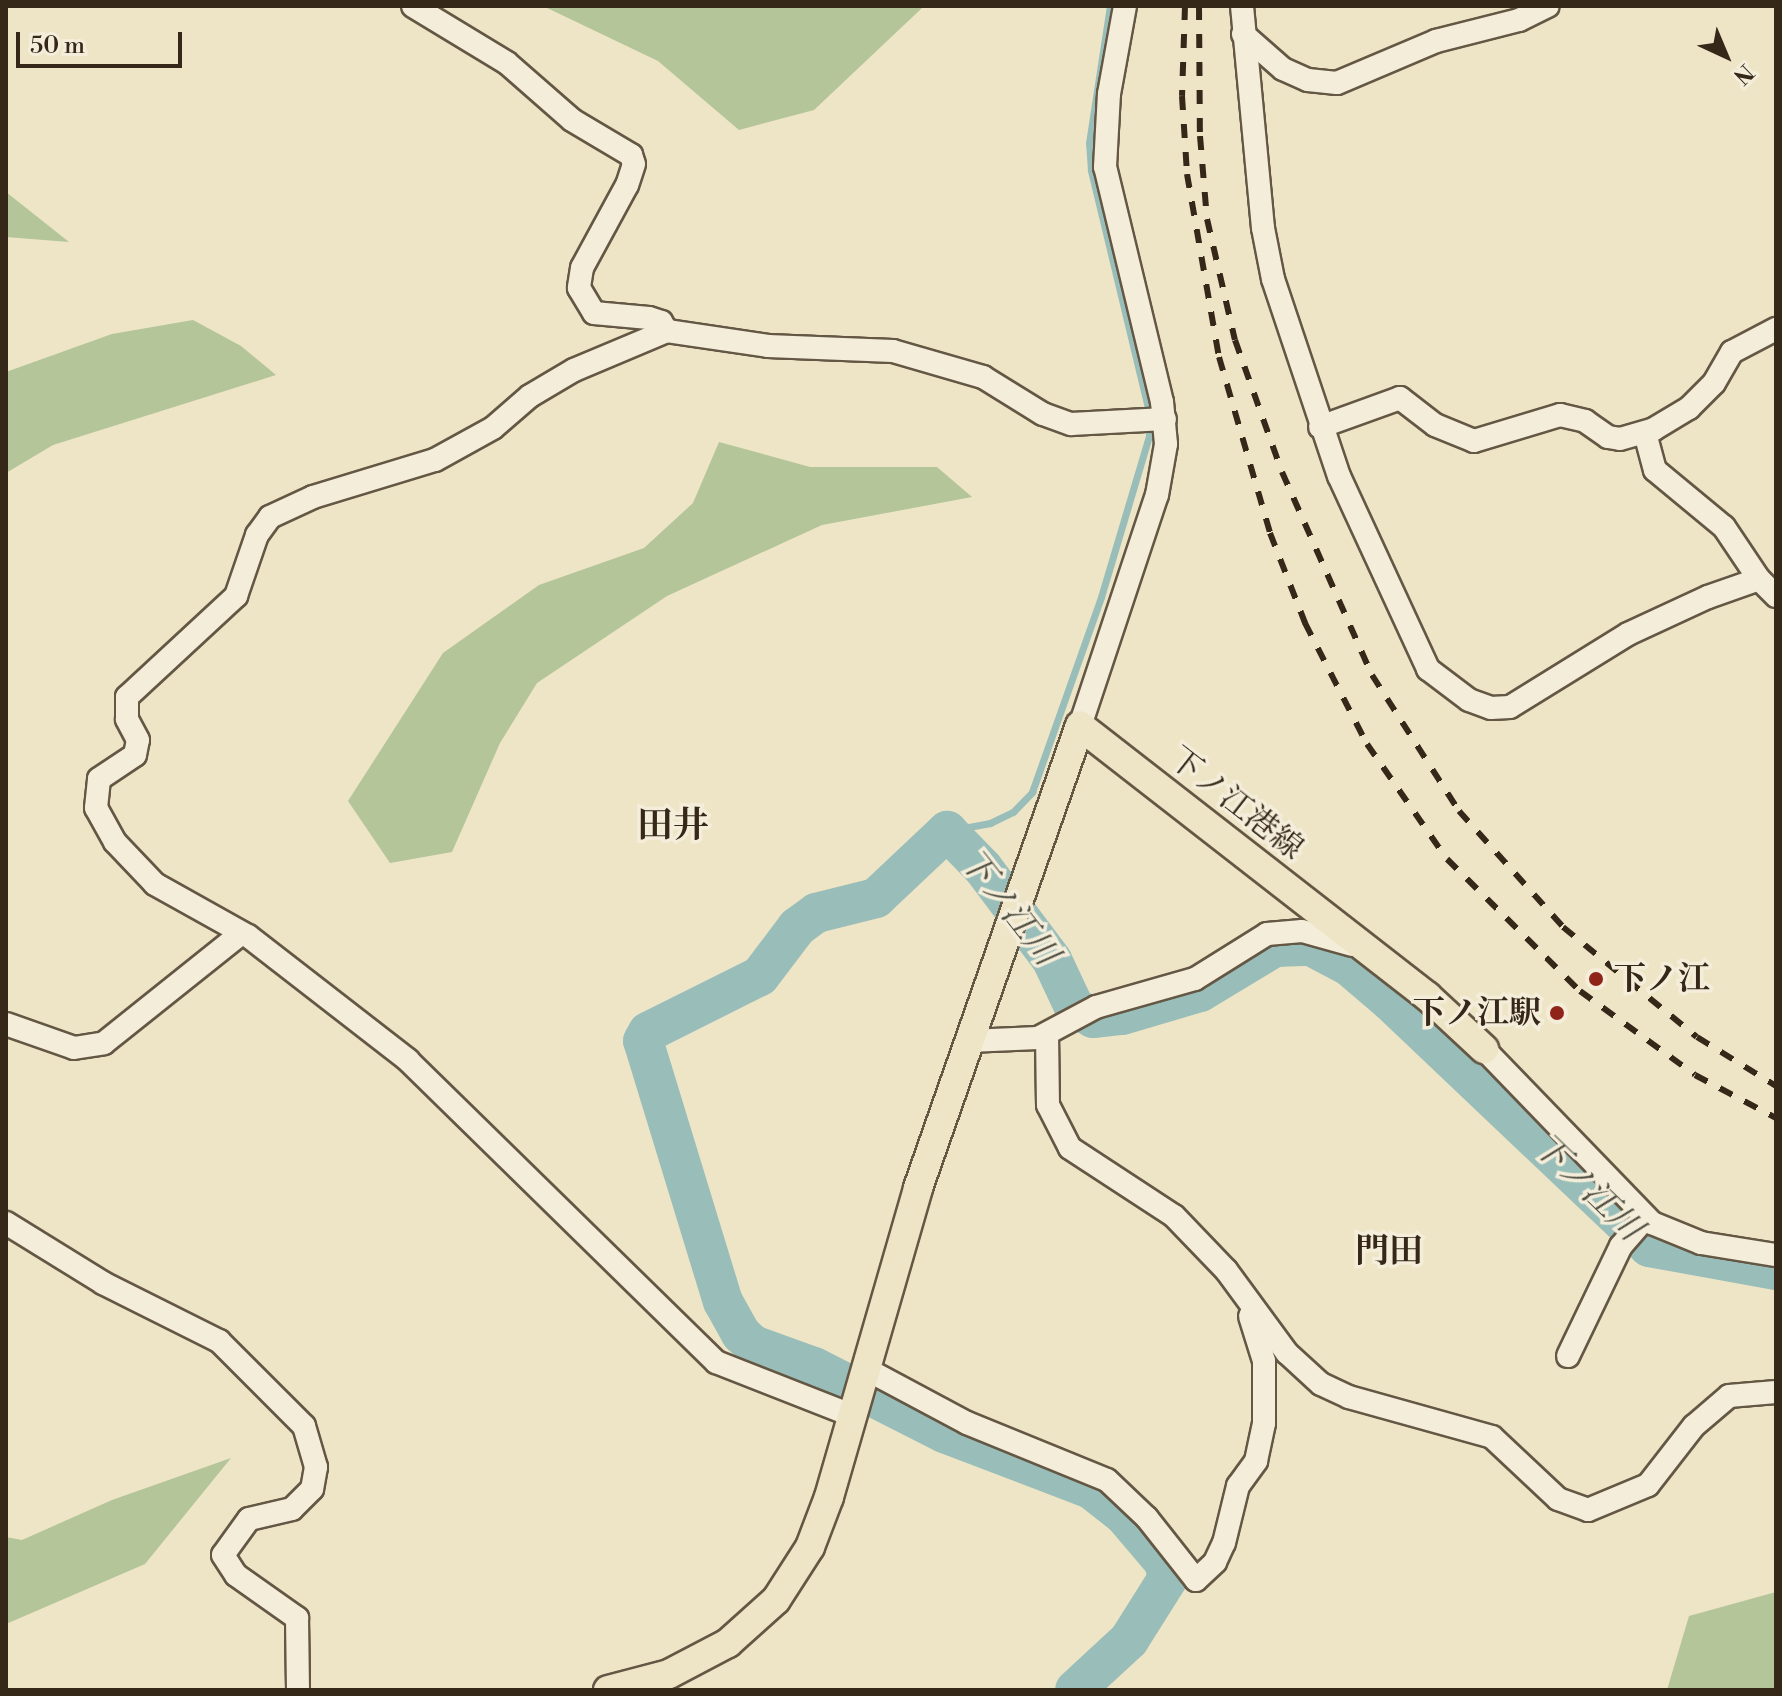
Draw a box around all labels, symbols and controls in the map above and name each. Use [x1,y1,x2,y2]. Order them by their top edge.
scale bar [20,16,186,66]
north arrow [1686,16,1766,96]
text: 50 m [30,31,85,61]
text: N [1727,58,1759,89]
street label: 下ノ江港線 [1161,740,1311,868]
district label: 田井 [637,805,709,849]
water label: 下ノ江川 [950,842,1066,974]
place label: 下ノ江 [1614,960,1710,998]
marker: 下ノ江 [1585,968,1607,990]
place label: 下ノ江駅 [1413,994,1541,1032]
marker: 下ノ江駅 [1548,1004,1566,1022]
water label: 下ノ江川 [1524,1126,1650,1250]
district label: 門田 [1355,1233,1423,1273]

